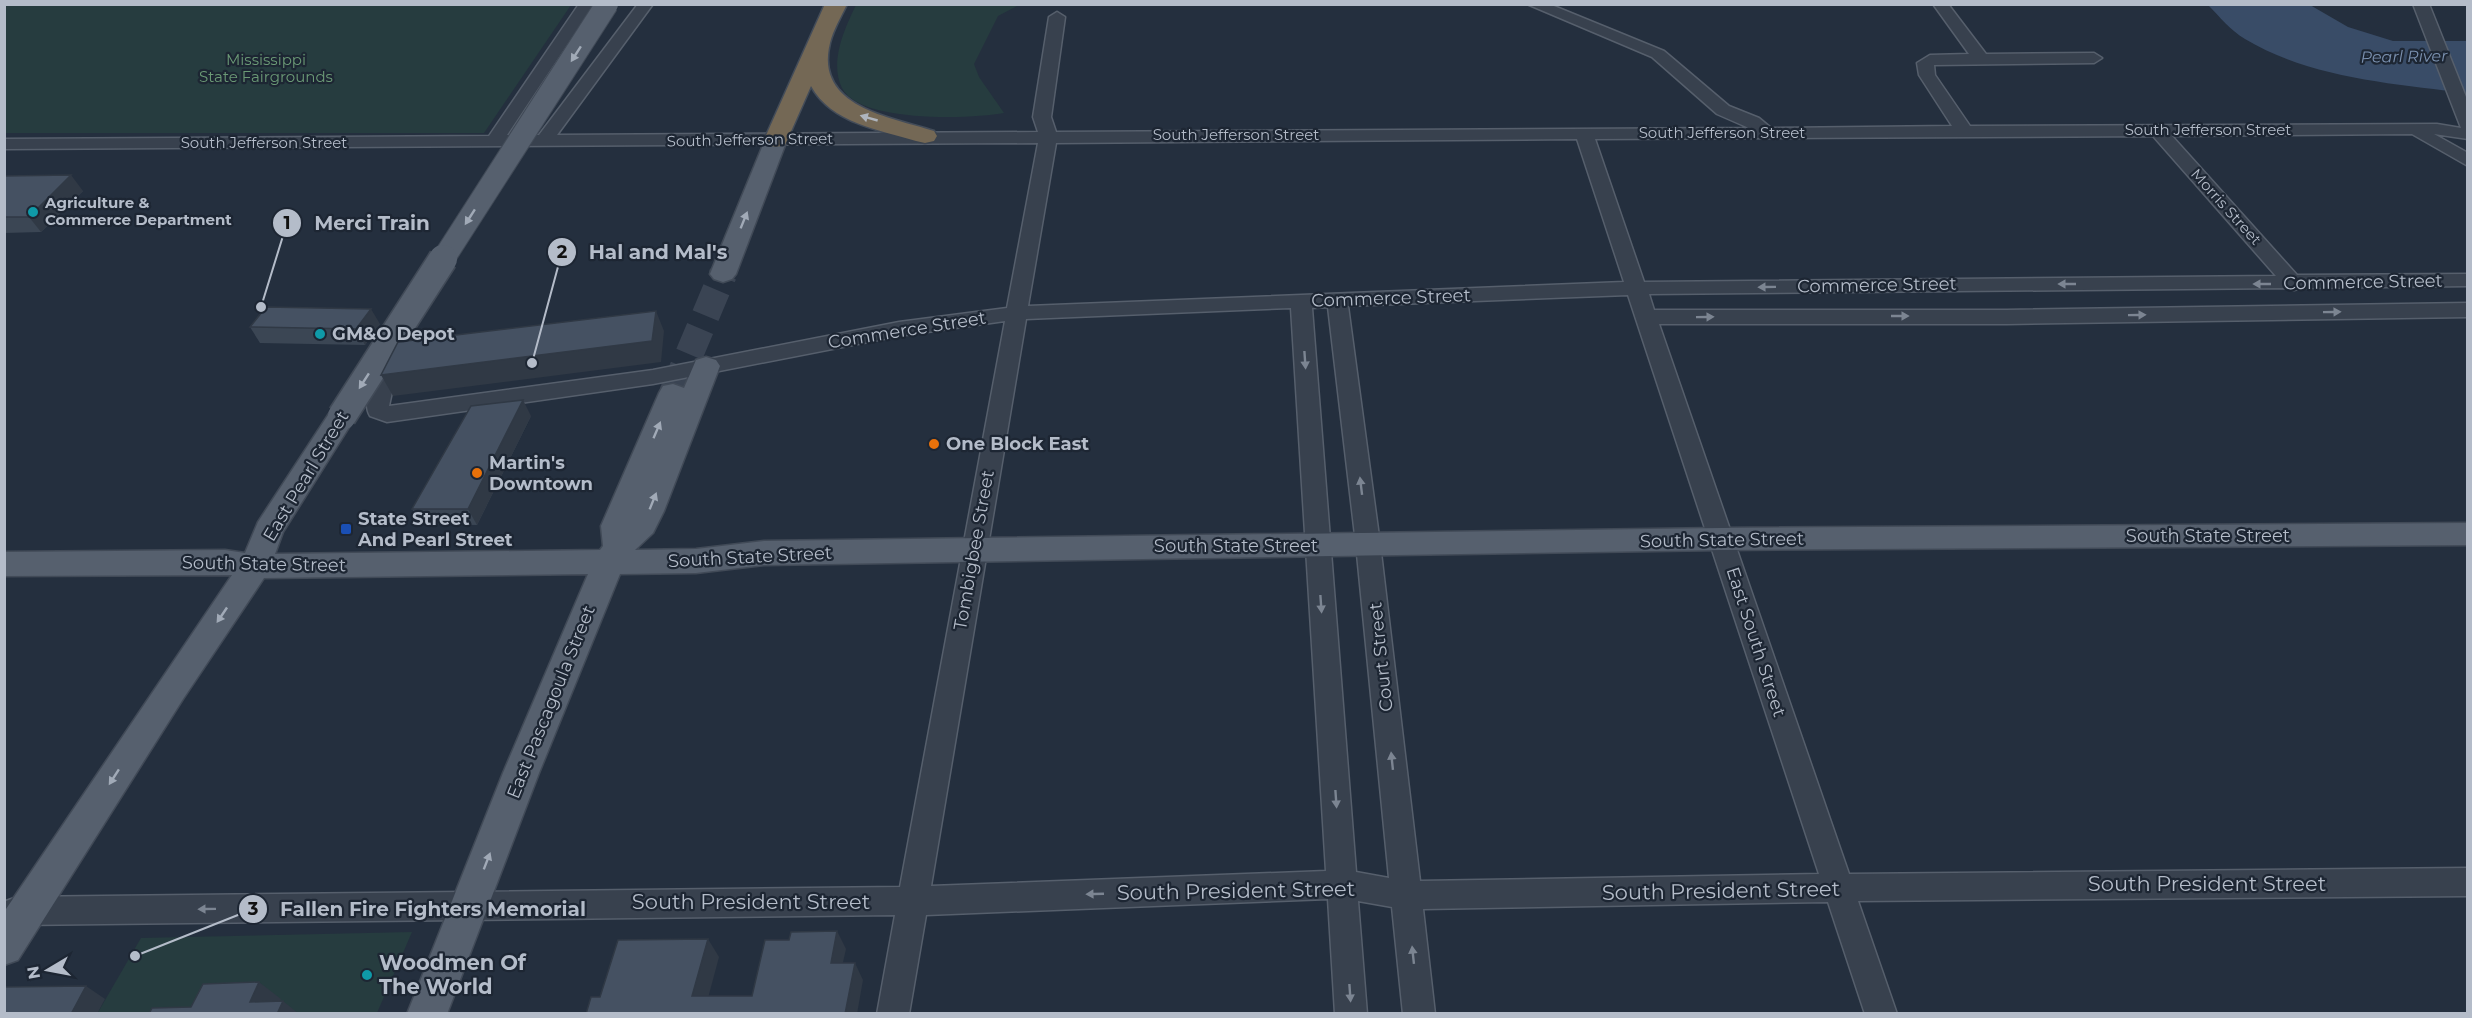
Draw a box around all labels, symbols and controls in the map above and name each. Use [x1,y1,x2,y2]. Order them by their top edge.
one-way arrow [570,45,581,62]
water label: Pearl River [2360,46,2448,67]
park label: Mississippi State Fairgrounds [199,50,333,86]
one-way arrow [860,113,878,122]
street label: South Jefferson Street [2125,120,2291,139]
street label: South Jefferson Street [1639,123,1805,142]
street label: South Jefferson Street [1153,125,1319,144]
street label: South Jefferson Street [666,129,833,150]
street label: South Jefferson Street [181,133,347,152]
street label: Morris Street [2187,165,2266,249]
place label: Agriculture & Commerce Department [44,193,232,229]
callout: Merci Train [272,204,442,242]
marker: Agriculture & Commerce Department [26,205,40,219]
one-way arrow [464,209,476,225]
text: Merci Train [314,211,430,235]
one-way arrow [740,211,749,229]
text: 1 [283,212,291,234]
callout: Hal and Mal's [547,233,740,271]
text: Hal and Mal's [589,240,728,264]
text: 2 [557,241,568,263]
street label: Commerce Street [2283,270,2443,294]
street label: Commerce Street [1797,273,1957,297]
one-way arrow [2058,279,2077,289]
one-way arrow [2253,279,2272,289]
one-way arrow [1758,282,1777,291]
street label: Commerce Street [1311,284,1471,312]
street label: Commerce Street [826,307,988,353]
one-way arrow [2322,307,2341,317]
one-way arrow [2127,310,2146,320]
one-way arrow [1890,311,1909,321]
one-way arrow [1695,312,1714,321]
place label: GM&O Depot [332,323,455,345]
marker: GM&O Depot [313,327,327,341]
one-way arrow [1300,351,1310,370]
one-way arrow [359,373,370,389]
street label: East Pearl Street [258,407,354,545]
one-way arrow [652,421,662,439]
place label: One Block East [946,433,1089,455]
marker: One Block East [927,437,941,451]
place label: Martin's Downtown [489,452,593,495]
marker: Martin's Downtown [470,466,484,480]
street label: Tombigbee Street [949,468,999,632]
one-way arrow [1356,477,1366,496]
one-way arrow [648,492,658,510]
place label: State Street And Pearl Street [357,508,513,551]
marker: State Street And Pearl Street [339,522,353,536]
street label: South State Street [2126,525,2290,547]
street label: South State Street [1640,528,1804,552]
street label: South State Street [1154,535,1318,557]
street label: South State Street [667,542,833,572]
street label: South State Street [182,552,346,576]
street label: East South Street [1721,564,1791,720]
one-way arrow [1316,595,1326,614]
street label: Court Street [1364,601,1398,713]
street label: East Pascagoula Street [502,602,600,802]
one-way arrow [216,606,228,622]
one-way arrow [1387,752,1397,771]
one-way arrow [109,769,120,785]
one-way arrow [1331,789,1340,808]
one-way arrow [483,852,492,870]
street label: South President Street [2088,871,2326,896]
street label: South President Street [1117,876,1355,905]
street label: South President Street [1602,876,1840,905]
street label: South President Street [632,889,870,914]
one-way arrow [1085,889,1104,898]
callout: Fallen Fire Fighters Memorial [238,890,598,928]
text: Fallen Fire Fighters Memorial [280,897,586,921]
text: 3 [247,898,259,920]
one-way arrow [197,904,216,913]
north arrow [18,940,78,1000]
one-way arrow [1408,946,1418,965]
place label: Woodmen Of The World [379,950,527,999]
text: N [23,964,44,981]
marker: Woodmen Of The World [360,968,374,982]
one-way arrow [1345,984,1355,1003]

